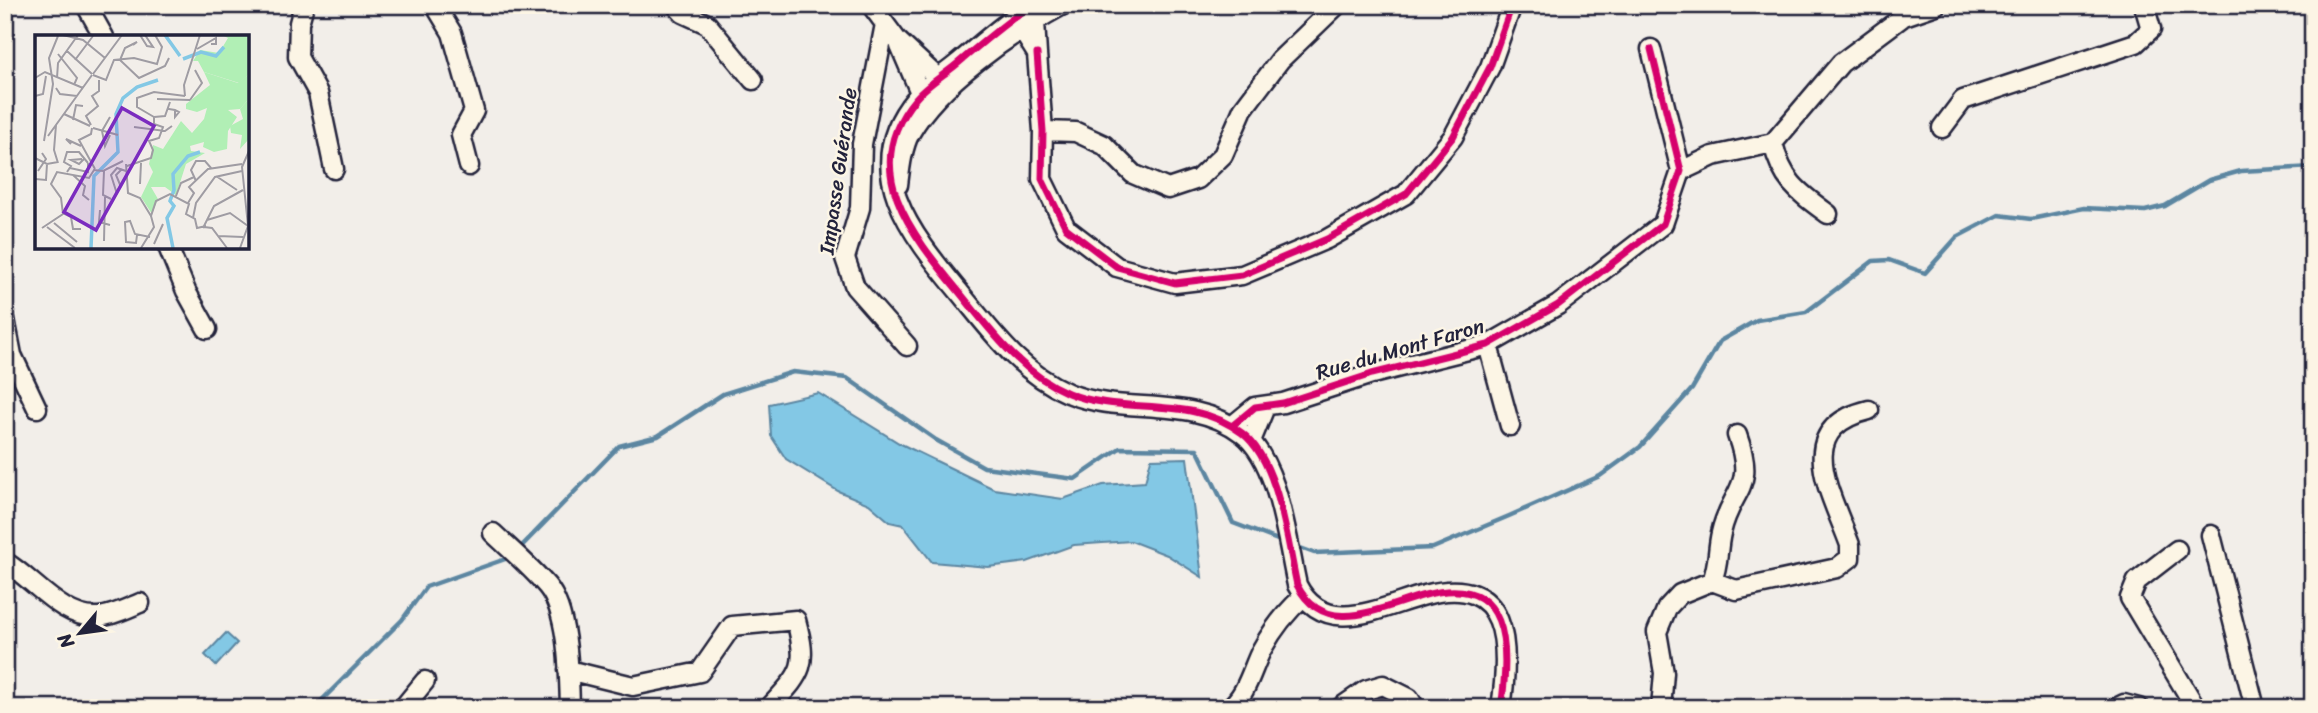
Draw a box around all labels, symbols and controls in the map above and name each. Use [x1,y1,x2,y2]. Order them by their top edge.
inset map [35,35,248,248]
street label: Impasse Guérande [807,85,869,258]
street label: Rue du Mont Faron [1311,307,1489,391]
north arrow [46,598,116,668]
text: N [48,627,84,656]

